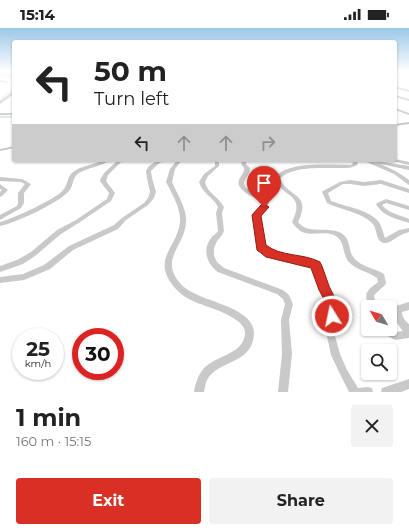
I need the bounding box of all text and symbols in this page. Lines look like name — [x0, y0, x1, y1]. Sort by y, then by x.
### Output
text: 15:14 — [20, 5, 55, 24]
text: 50 m — [94, 54, 167, 88]
icon: left — [28, 56, 80, 108]
text: Turn left — [94, 88, 169, 110]
icon: left — [131, 132, 153, 154]
icon: ahead — [173, 132, 195, 154]
icon: ahead — [215, 132, 237, 154]
icon: right — [257, 132, 279, 154]
pin — [247, 166, 281, 207]
icon: arrive — [253, 172, 275, 194]
position arrow — [311, 295, 353, 337]
north arrow — [361, 300, 397, 336]
map controls — [361, 300, 397, 380]
speed limit sign: 30 — [72, 328, 124, 380]
text: 25 — [26, 337, 50, 361]
button: search — [361, 344, 397, 380]
text: km/h — [25, 357, 51, 370]
text: 1 min — [16, 403, 81, 432]
button: close — [351, 405, 393, 447]
text: 160 m · 15:15 — [16, 433, 91, 449]
button: Exit — [16, 478, 201, 524]
button: Share — [209, 478, 393, 524]

